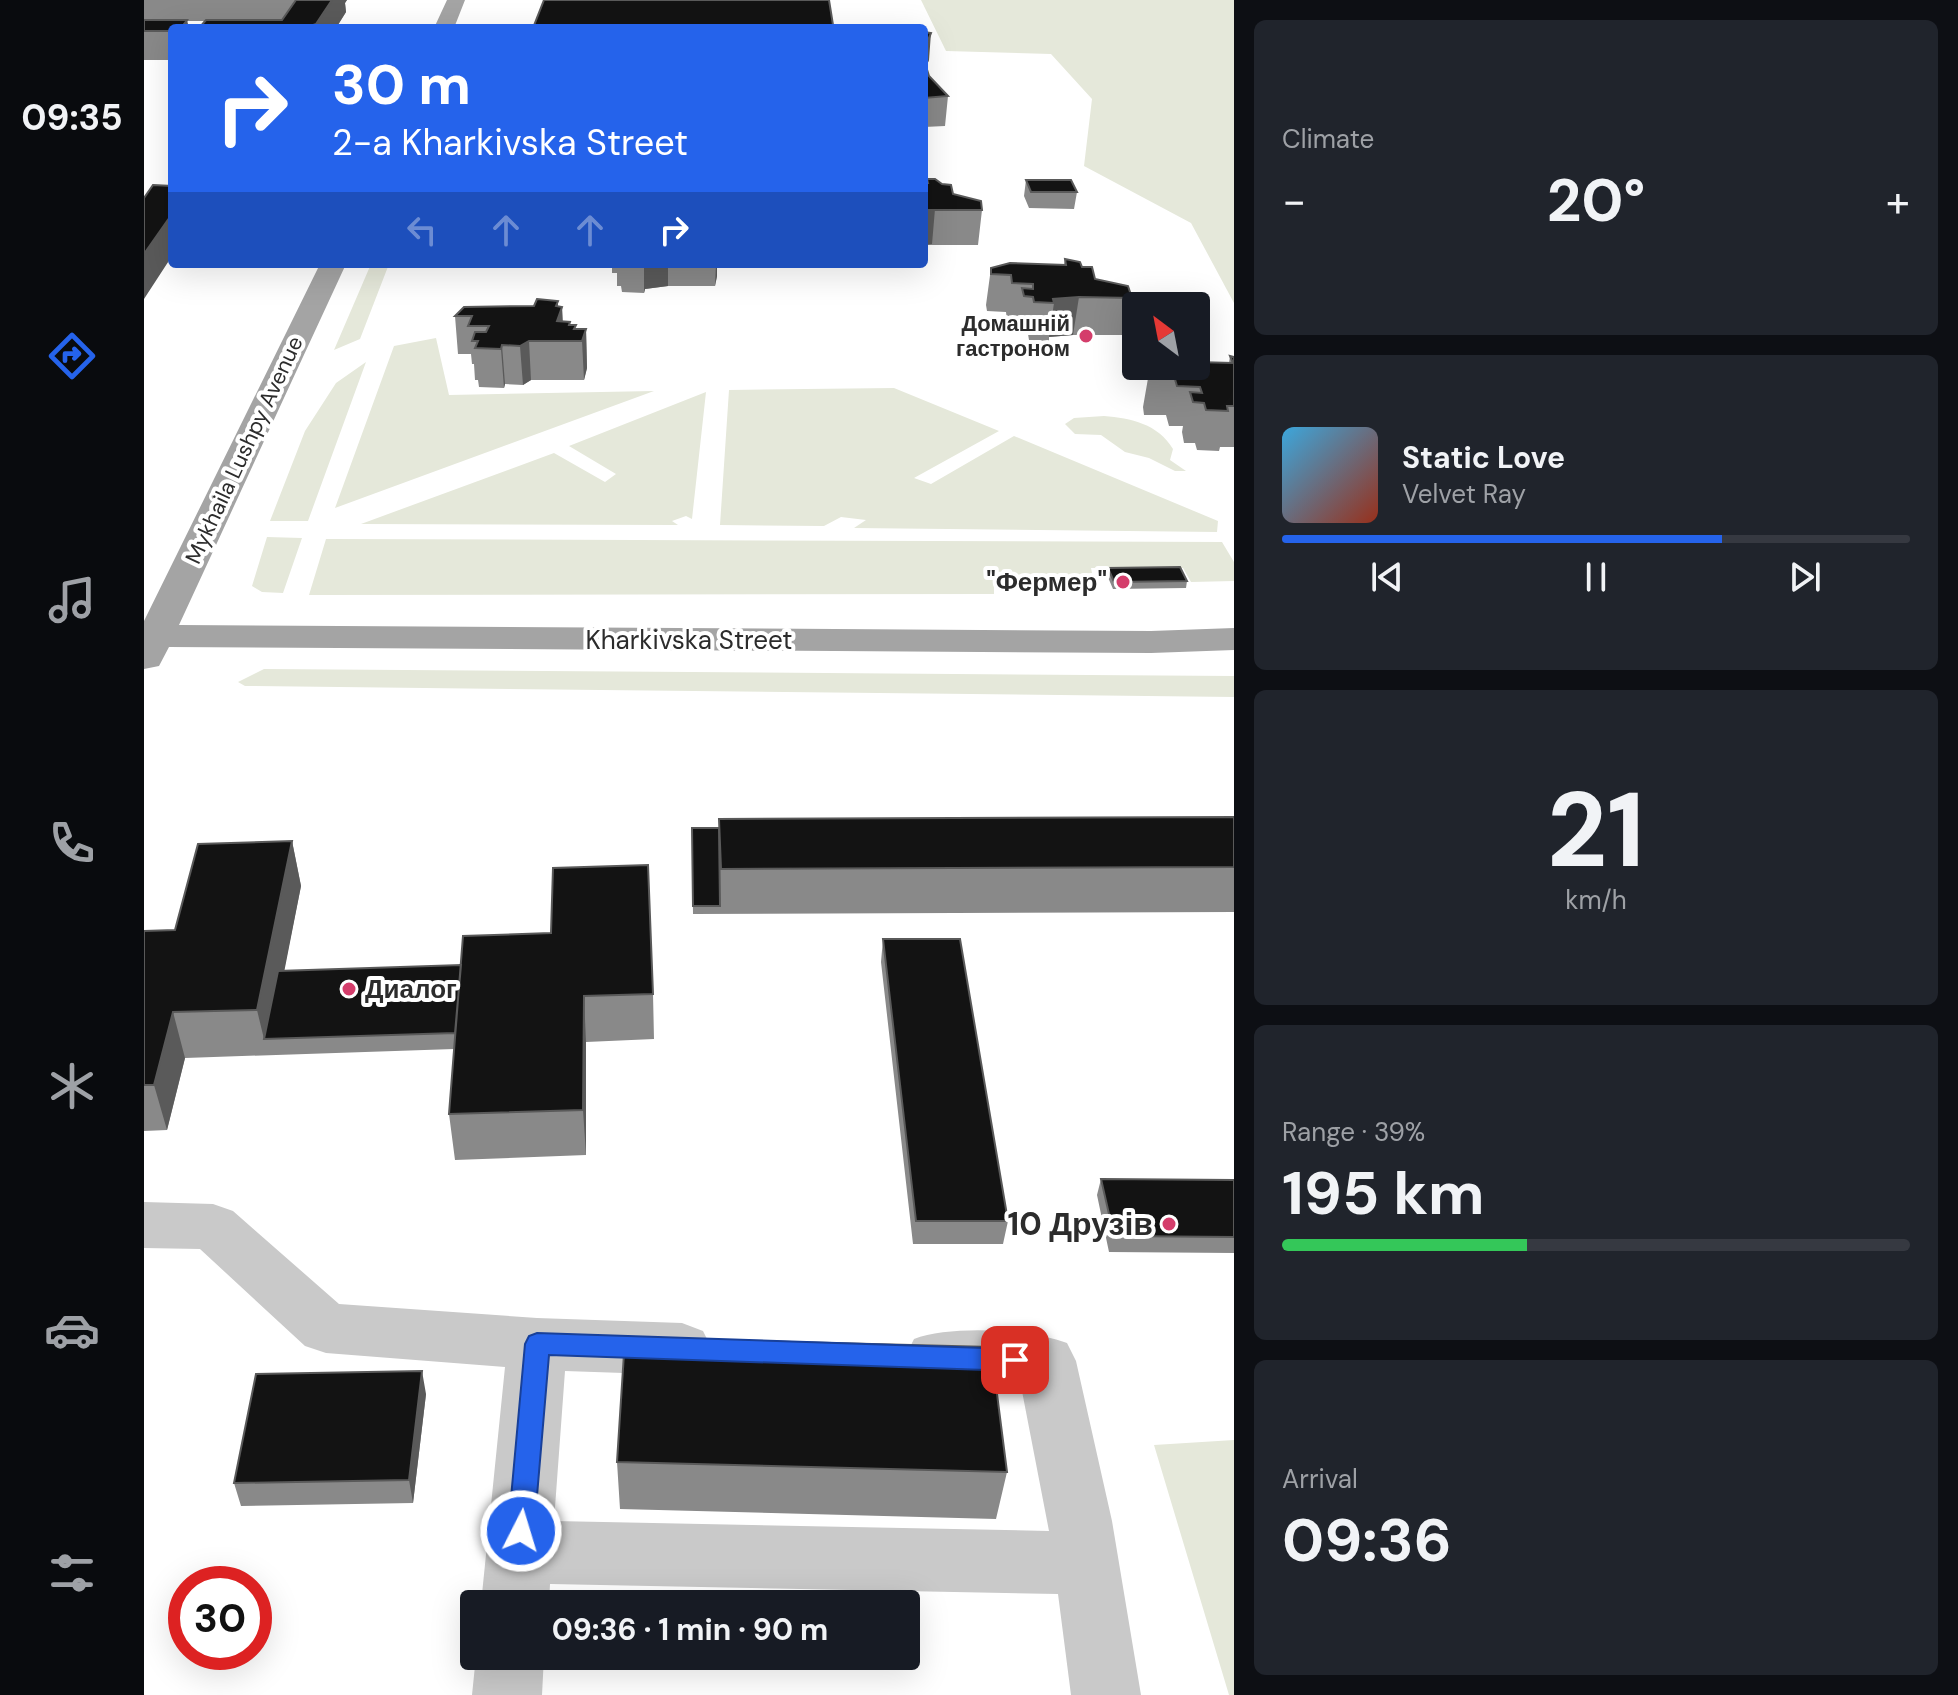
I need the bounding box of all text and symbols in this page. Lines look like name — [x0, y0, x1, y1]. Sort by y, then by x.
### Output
text: 30 m — [332, 48, 471, 121]
icon: right — [200, 56, 304, 160]
text: 09:35 — [21, 94, 123, 141]
text: 2-a Kharkivska Street — [332, 119, 688, 166]
text: Climate — [1282, 122, 1374, 156]
text: 20° — [1547, 161, 1645, 240]
text: − — [1282, 172, 1306, 230]
text: + — [1886, 172, 1910, 230]
icon: left — [400, 208, 444, 252]
icon: ahead — [484, 208, 528, 252]
icon: ahead — [568, 208, 612, 252]
icon: right — [652, 208, 696, 252]
north arrow — [1122, 292, 1210, 380]
map controls — [1122, 292, 1210, 380]
place label: Домашній гастроном — [956, 309, 1070, 363]
marker: Домашній гастроном — [1077, 327, 1095, 345]
icon: directions — [44, 328, 100, 384]
street label: Mykhaila Lushpy Avenue — [178, 331, 310, 569]
text: Static Love — [1402, 438, 1565, 477]
text: Velvet Ray — [1402, 477, 1526, 511]
icon: previous — [1365, 555, 1409, 599]
icon: pause — [1574, 555, 1618, 599]
icon: next — [1783, 555, 1827, 599]
place label: "Фермер" — [986, 565, 1107, 599]
icon: music — [44, 572, 100, 628]
marker: "Фермер" — [1114, 573, 1132, 591]
street label: Kharkivska Street — [585, 623, 793, 657]
text: 21 — [1547, 763, 1645, 898]
icon: phone — [44, 815, 100, 871]
text: km/h — [1565, 883, 1627, 917]
place label: Диалог — [365, 972, 457, 1006]
marker: Диалог — [340, 980, 358, 998]
icon: climate — [44, 1058, 100, 1114]
text: Range · 39% — [1282, 1115, 1425, 1149]
text: 195 km — [1282, 1154, 1485, 1233]
place label: 10 Друзів — [1008, 1203, 1153, 1245]
marker: 10 Друзів — [1160, 1215, 1178, 1233]
icon: car — [44, 1302, 100, 1358]
pin — [981, 1326, 1049, 1394]
icon: arrive — [993, 1338, 1037, 1382]
text: Arrival — [1282, 1462, 1358, 1496]
position arrow — [479, 1489, 563, 1573]
text: 09:36 — [1282, 1501, 1452, 1580]
icon: filters — [44, 1545, 100, 1601]
speed limit sign: 30 — [168, 1566, 272, 1670]
text: 09:36 · 1 min · 90 m — [552, 1610, 828, 1649]

